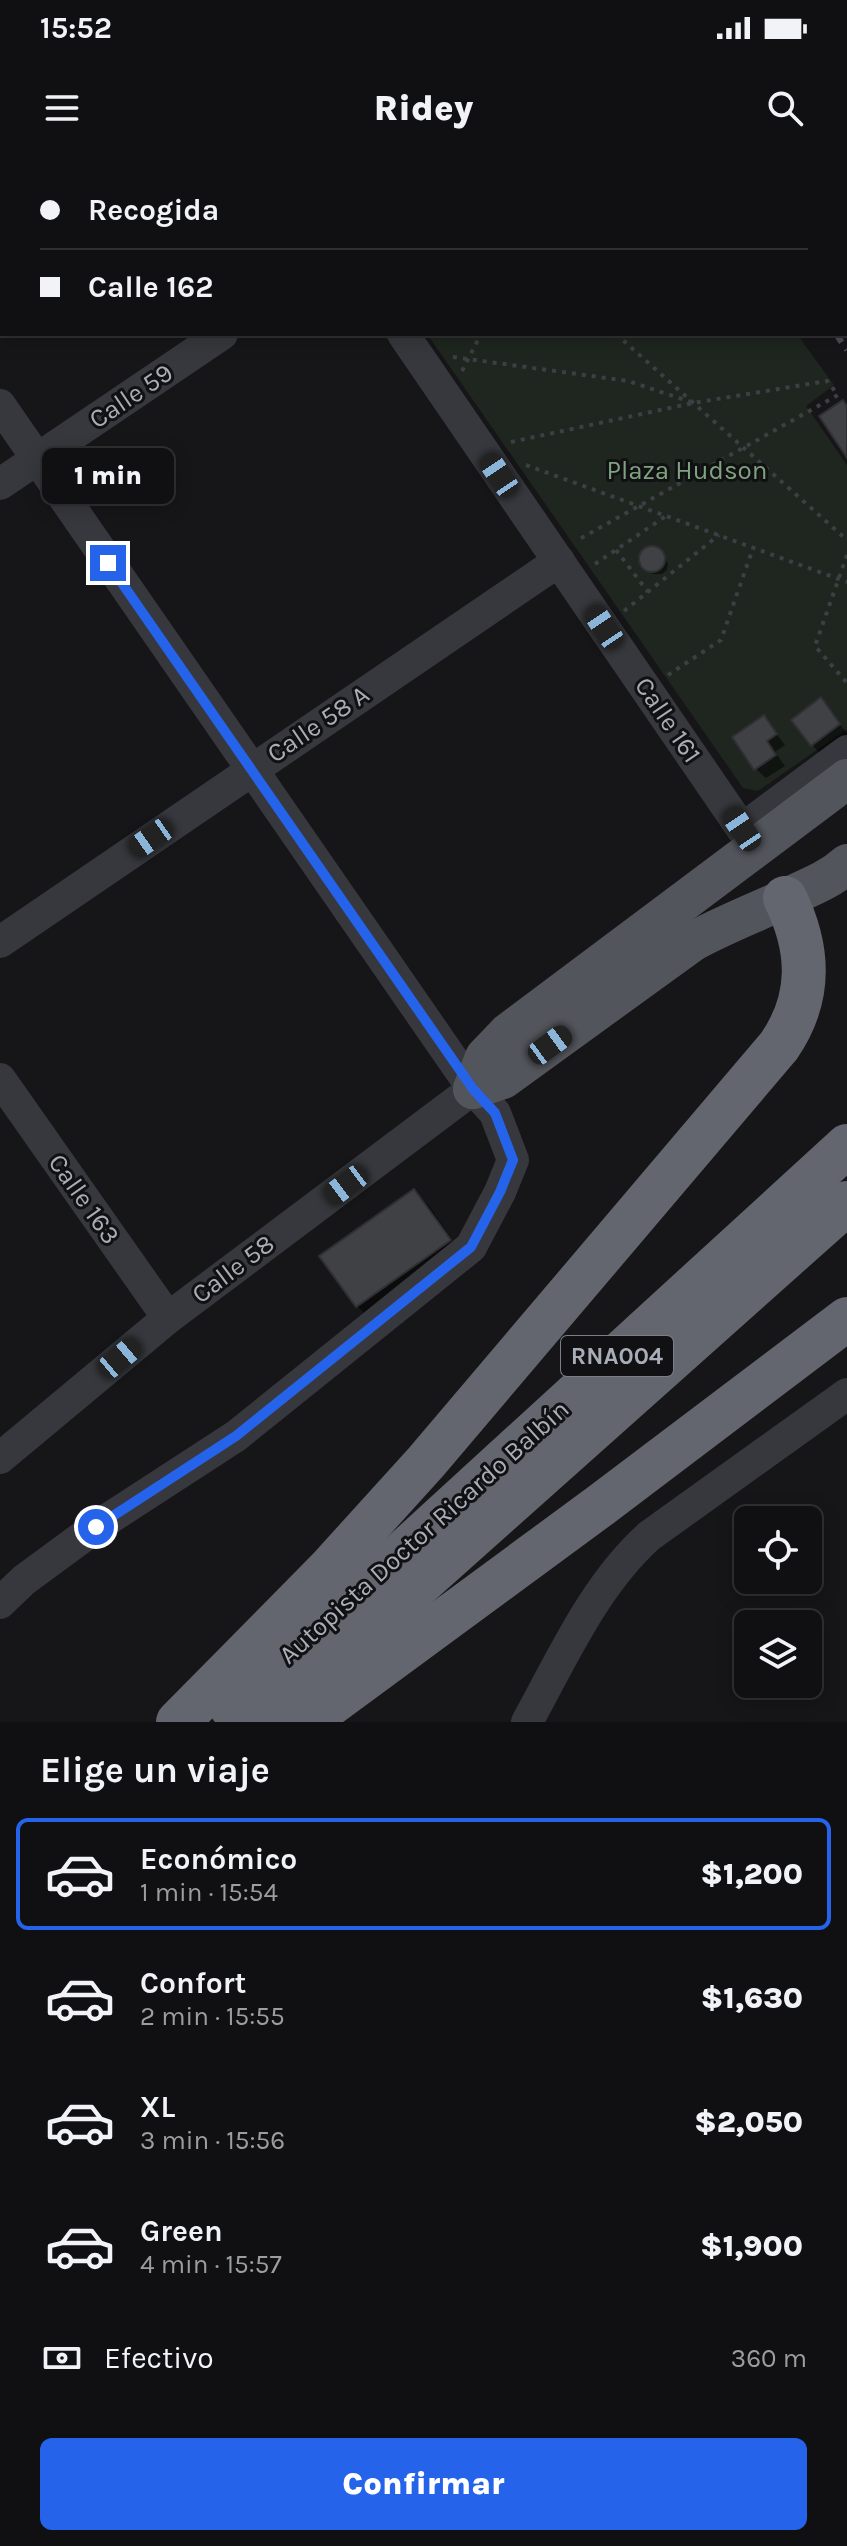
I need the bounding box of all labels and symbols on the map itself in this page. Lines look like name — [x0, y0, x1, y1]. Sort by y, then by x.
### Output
street label: Calle 59 — [83, 357, 179, 435]
callout: 1 min — [42, 447, 174, 503]
car — [476, 448, 522, 502]
park label: Plaza Hudson — [607, 455, 767, 486]
route end — [90, 545, 126, 581]
car — [581, 600, 627, 654]
street label: Calle 161 — [628, 671, 708, 769]
street label: Calle 58 A — [261, 679, 375, 769]
car — [719, 802, 765, 856]
car — [124, 814, 178, 862]
car — [524, 1021, 576, 1069]
street label: Calle 163 — [42, 1148, 126, 1250]
car — [320, 1161, 372, 1209]
street label: Calle 58 — [186, 1228, 280, 1310]
car — [94, 1333, 146, 1383]
road number: RNA004 — [561, 1336, 673, 1376]
street label: Autopista Doctor Ricardo Balbín — [273, 1394, 575, 1670]
route start — [78, 1509, 114, 1545]

